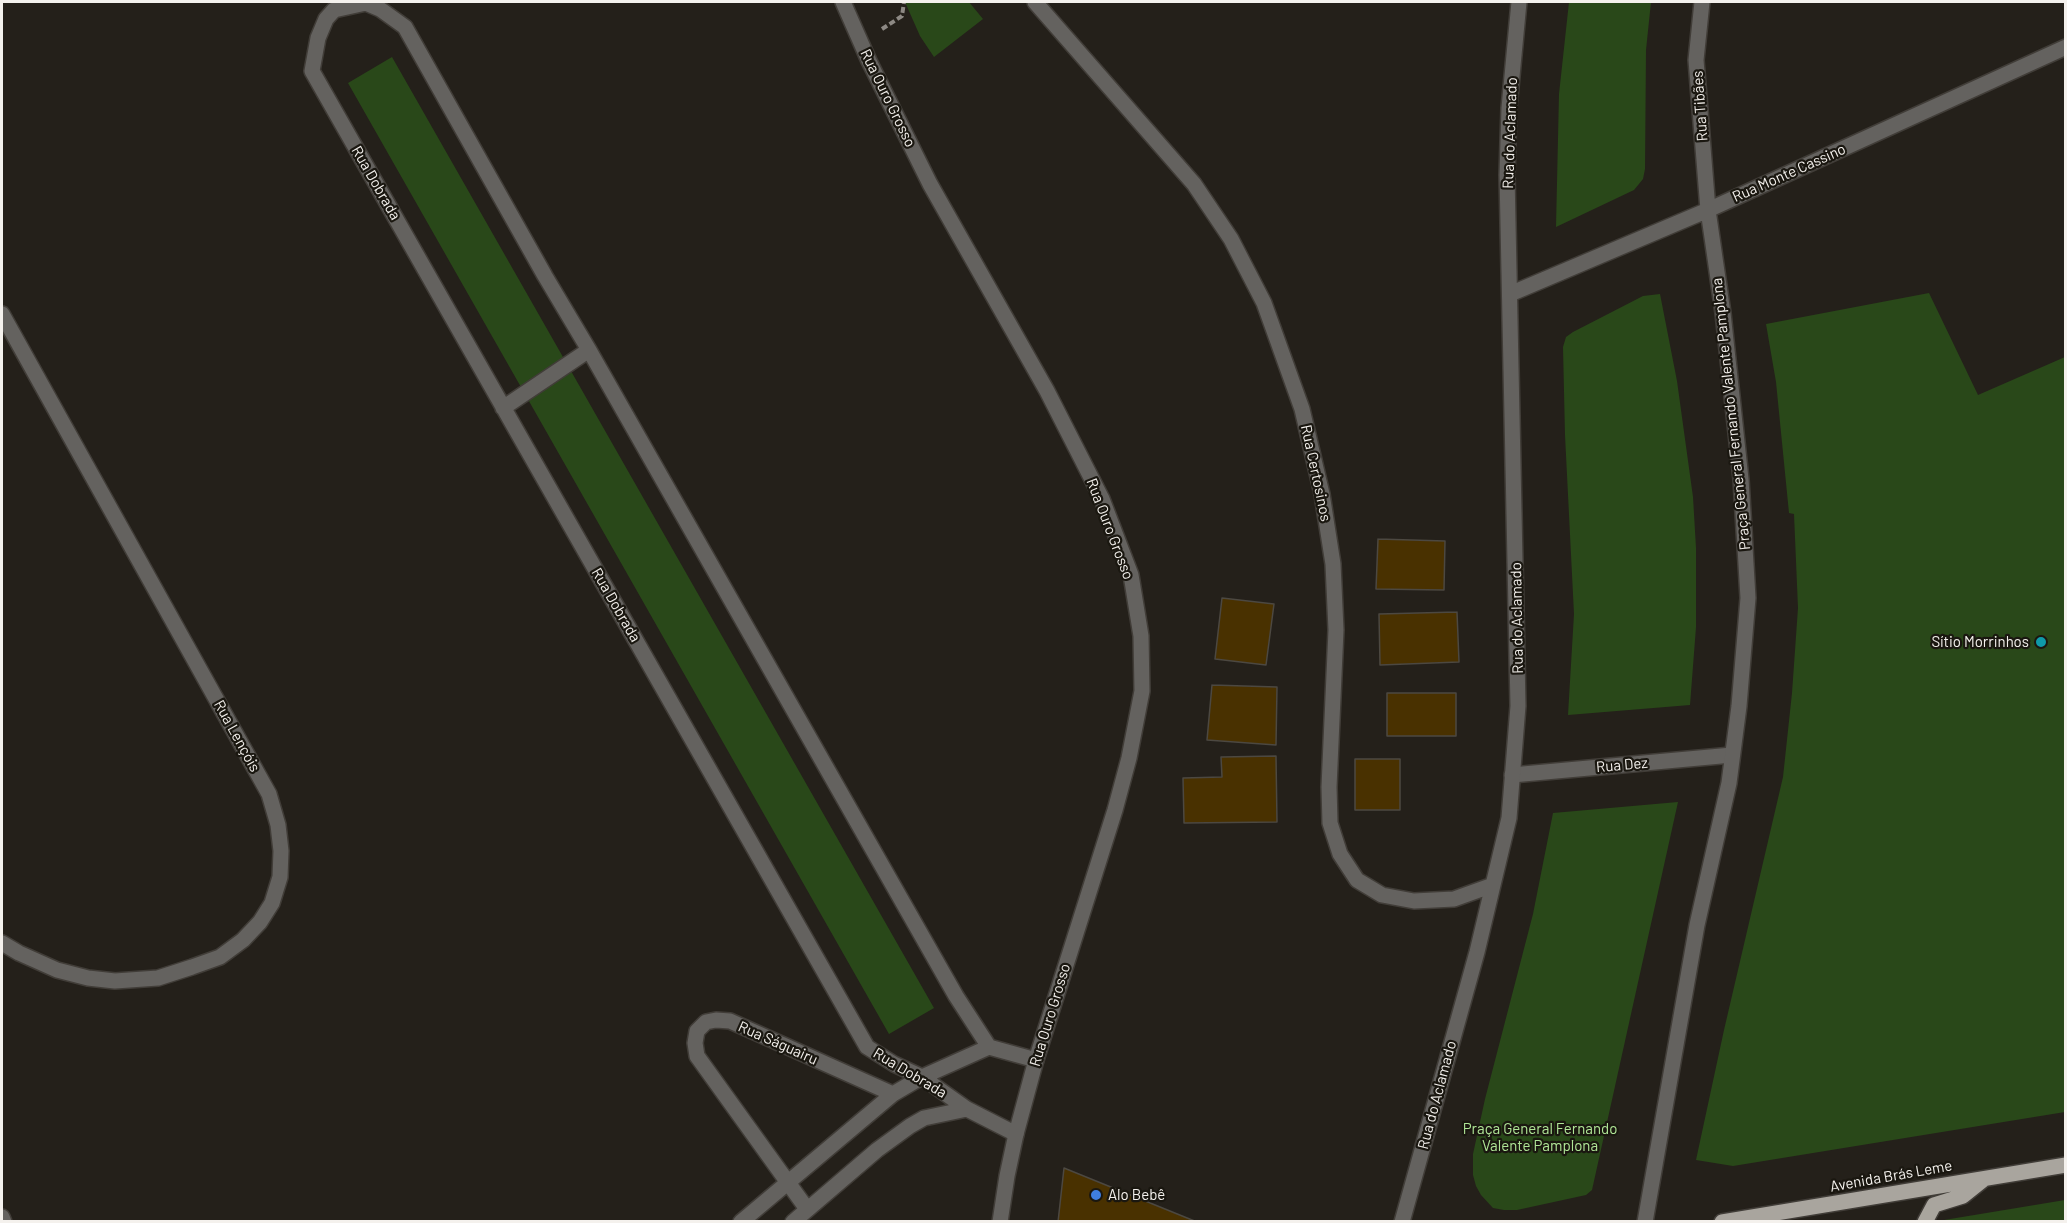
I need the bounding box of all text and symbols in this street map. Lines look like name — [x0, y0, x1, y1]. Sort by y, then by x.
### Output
street label: Rua Ouro Grosso — [856, 46, 920, 150]
street label: Rua Tibães — [1689, 70, 1711, 142]
street label: Rua do Aclamado — [1499, 77, 1521, 189]
street label: Rua Monte Cassino — [1730, 140, 1848, 206]
street label: Rua Dobrada — [348, 143, 404, 223]
street label: Praça General Fernando Valente Pamplona — [1708, 277, 1754, 551]
street label: Rua Certosinos — [1297, 423, 1335, 523]
street label: Rua Ouro Grosso — [1082, 476, 1138, 582]
street label: Rua do Aclamado — [1507, 562, 1527, 674]
street label: Rua Dobrada — [588, 565, 644, 645]
place label: Sítio Morrinhos — [1932, 633, 2029, 651]
marker: Sítio Morrinhos — [2034, 635, 2048, 649]
street label: Rua Lençóis — [210, 697, 264, 775]
street label: Rua Dez — [1595, 754, 1649, 776]
street label: Rua Ouro Grosso — [1026, 961, 1074, 1069]
street label: Rua Ságuairu — [735, 1017, 821, 1069]
street label: Rua do Aclamado — [1414, 1039, 1460, 1151]
street label: Rua Dobrada — [870, 1044, 950, 1102]
park label: Praça General Fernando Valente Pamplona — [1463, 1120, 1617, 1155]
street label: Avenida Brás Leme — [1828, 1156, 1954, 1196]
place label: Alo Bebê — [1108, 1186, 1165, 1204]
marker: Alo Bebê — [1089, 1188, 1103, 1202]

